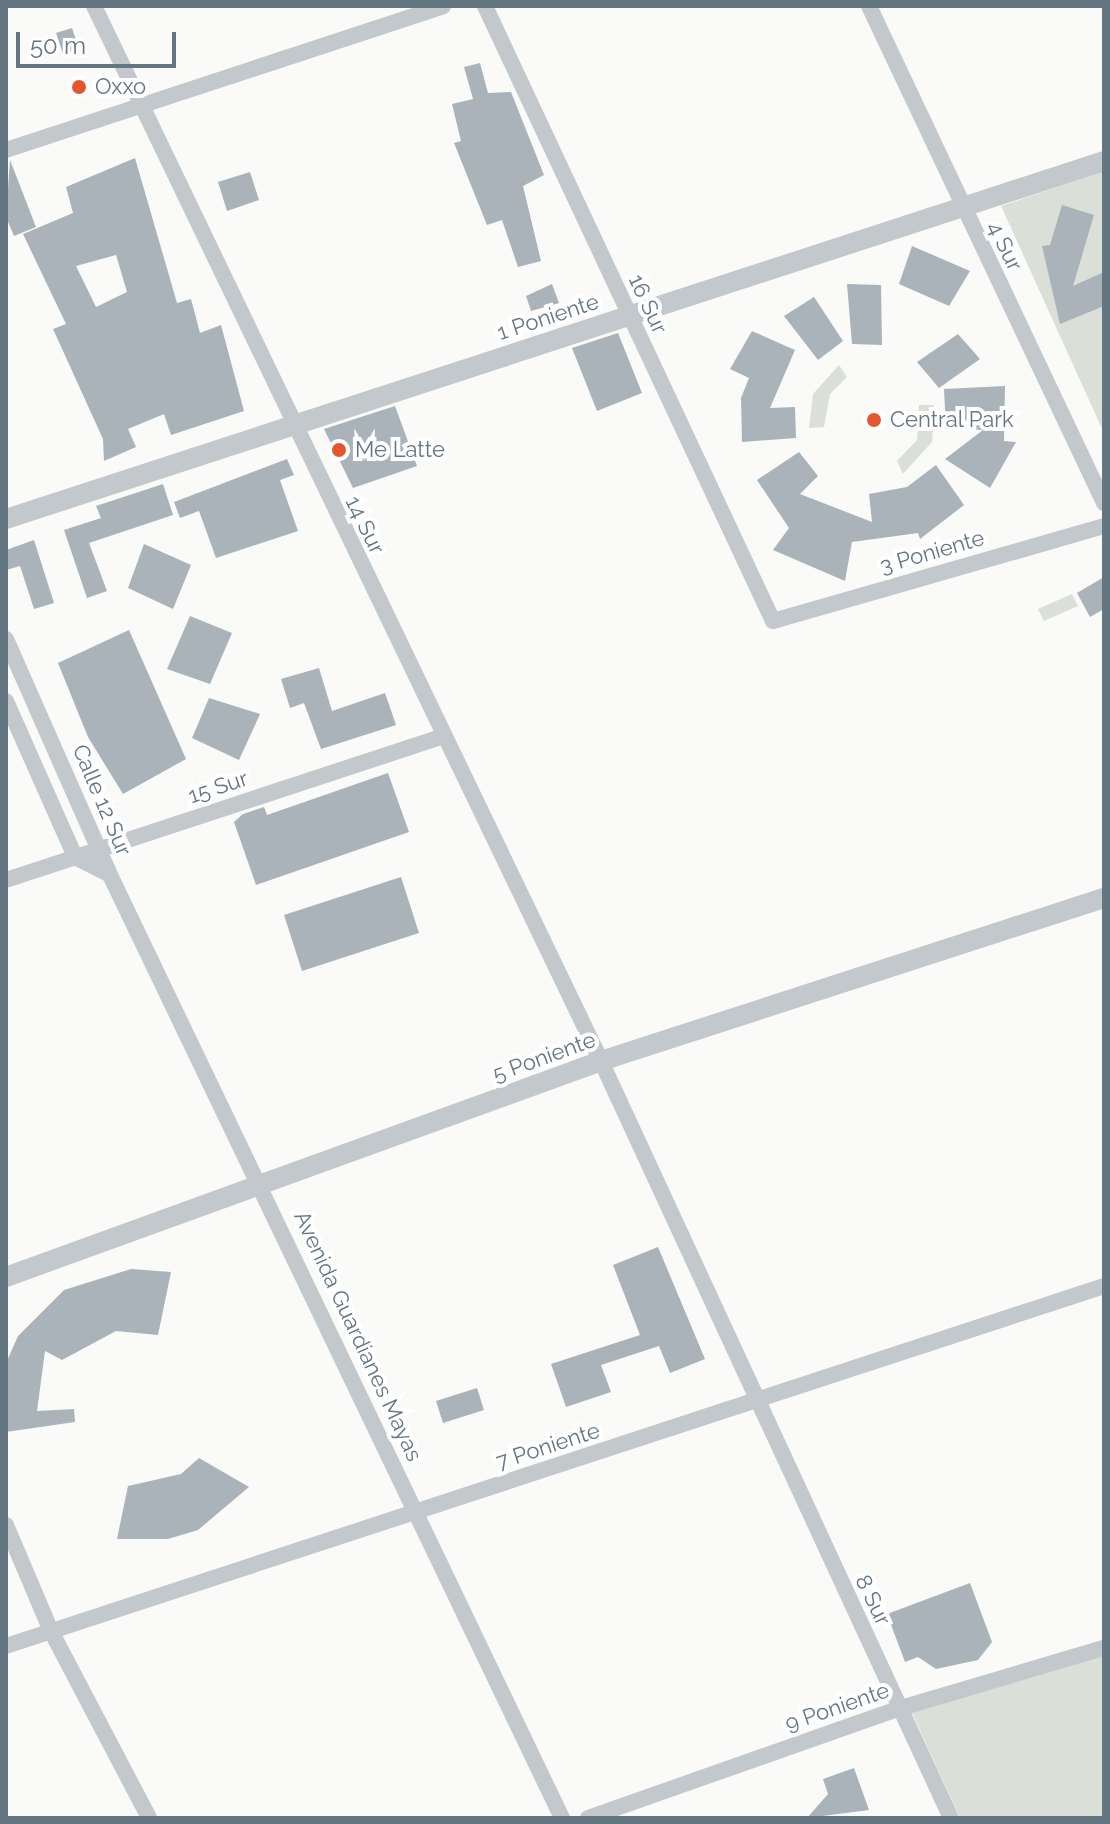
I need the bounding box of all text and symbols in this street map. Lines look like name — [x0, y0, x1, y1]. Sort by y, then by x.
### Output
scale bar — [20, 16, 180, 66]
text: 50 m — [30, 31, 86, 60]
place label: Oxxo — [95, 74, 146, 100]
marker: Oxxo — [70, 78, 88, 96]
street label: 4 Sur — [982, 217, 1028, 275]
street label: 16 Sur — [623, 270, 673, 338]
street label: 1 Poniente — [494, 288, 602, 346]
place label: Central Park — [890, 407, 1014, 433]
marker: Central Park — [865, 411, 883, 429]
place label: Me Latte — [355, 437, 445, 463]
marker: Me Latte — [330, 441, 348, 459]
street label: 14 Sur — [340, 492, 390, 558]
street label: 3 Poniente — [877, 525, 987, 579]
street label: Calle 12 Sur — [67, 740, 137, 860]
street label: 15 Sur — [185, 765, 251, 809]
street label: 5 Poniente — [489, 1026, 599, 1088]
street label: Avenida Guardianes Mayas — [288, 1207, 428, 1465]
street label: 7 Poniente — [493, 1417, 603, 1475]
street label: 8 Sur — [850, 1570, 896, 1630]
street label: 9 Poniente — [781, 1677, 893, 1737]

